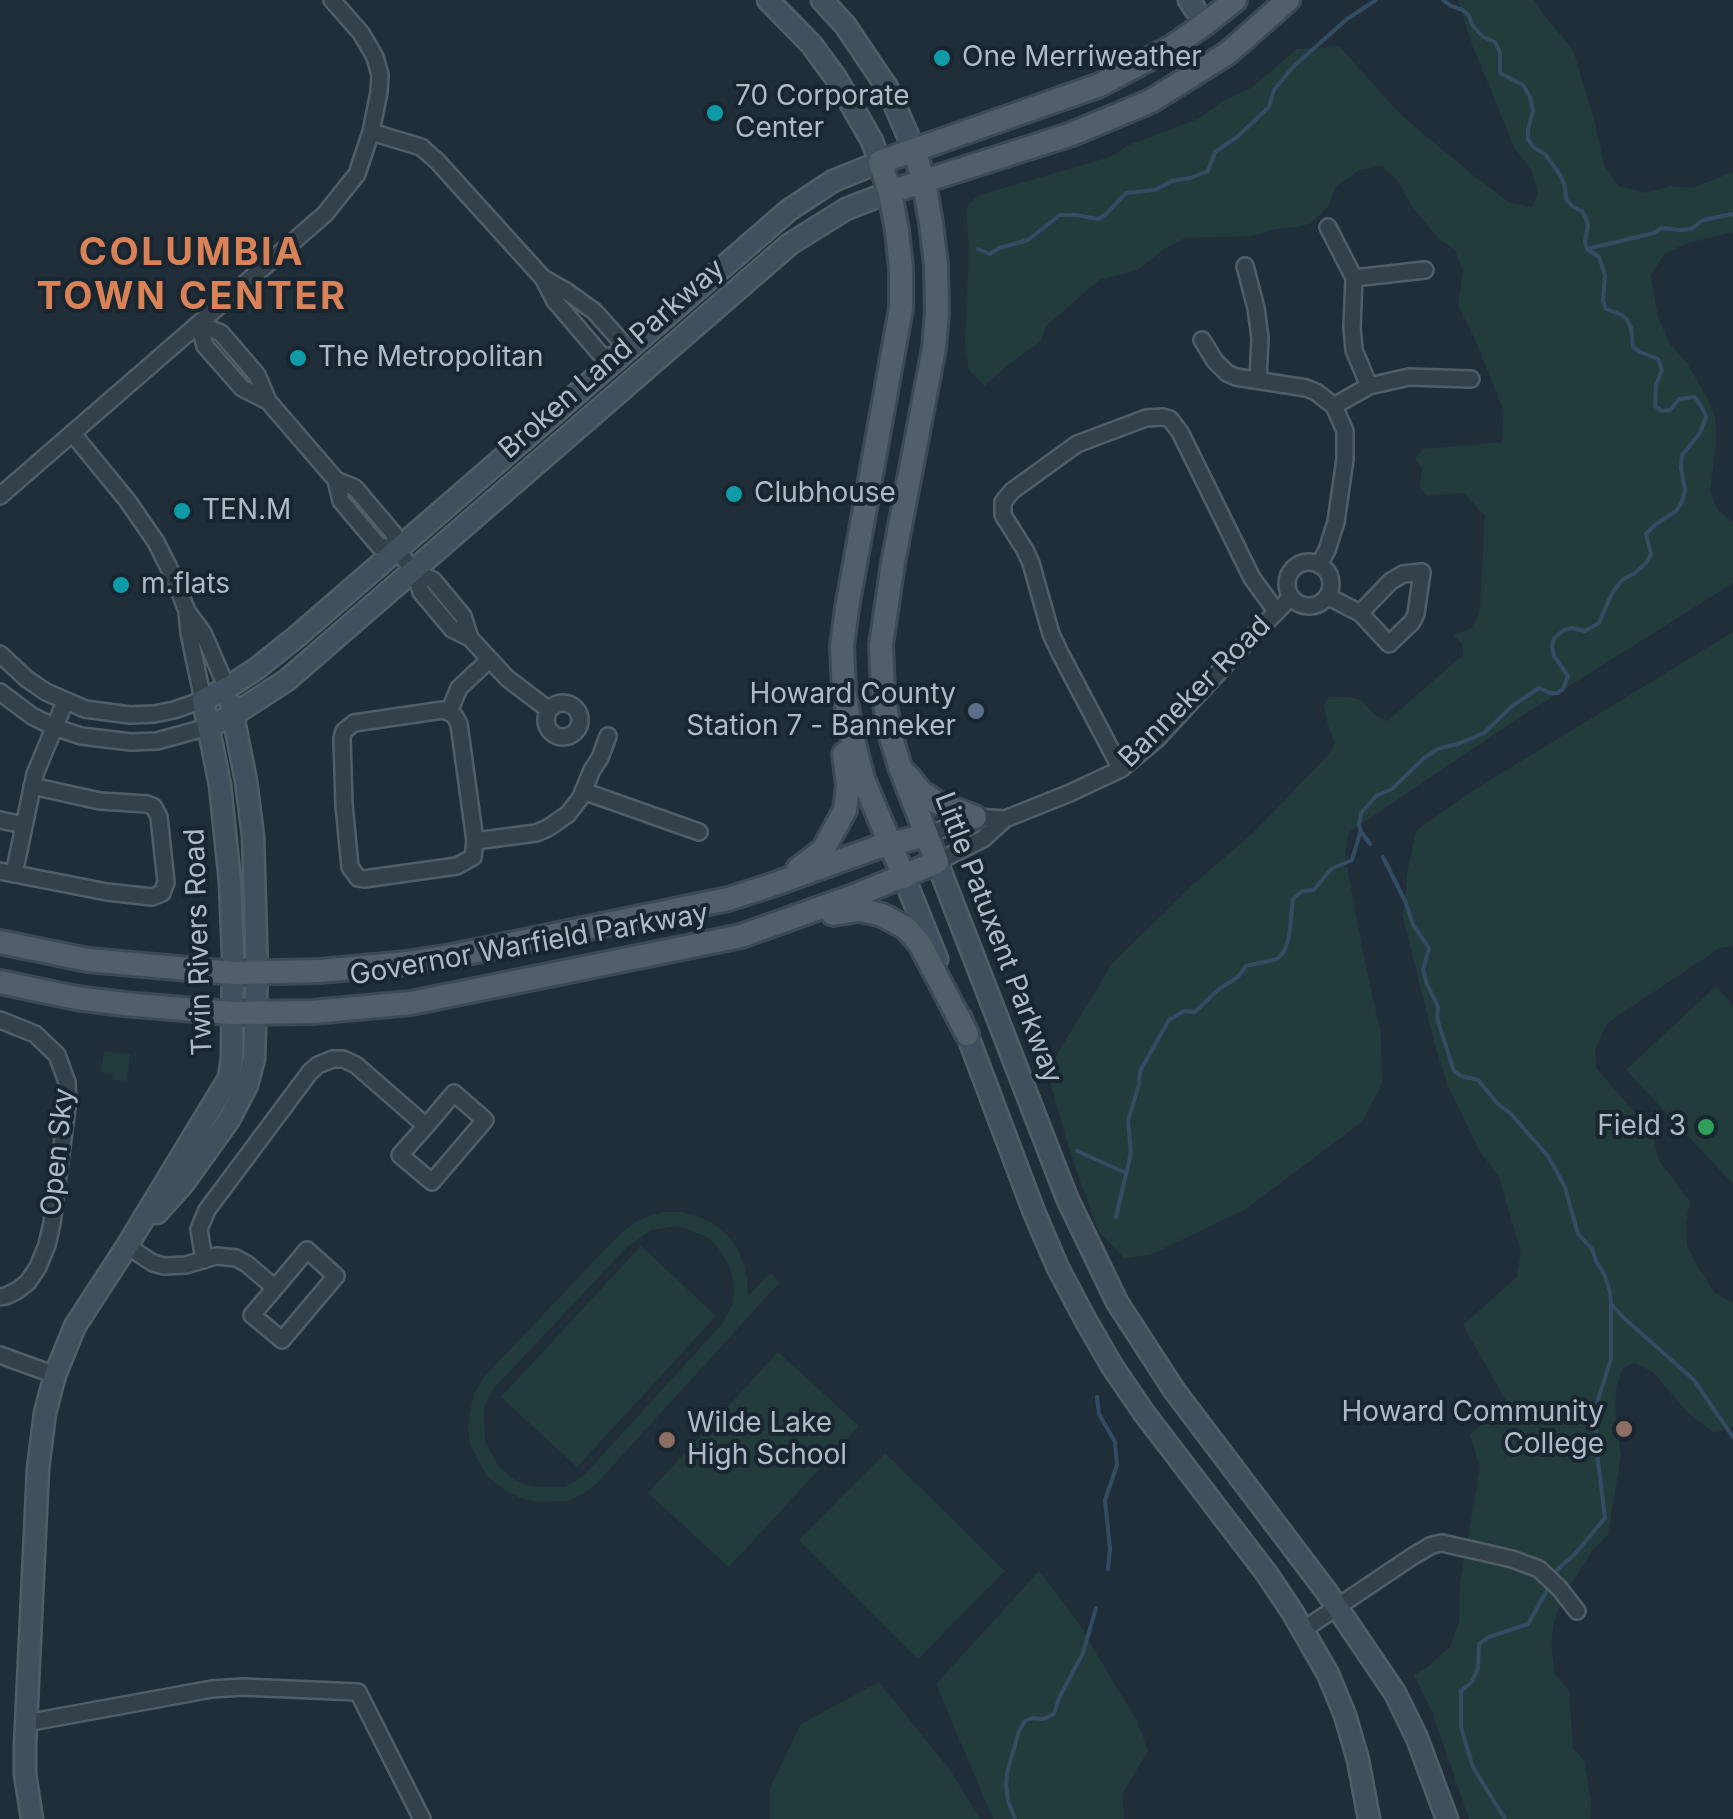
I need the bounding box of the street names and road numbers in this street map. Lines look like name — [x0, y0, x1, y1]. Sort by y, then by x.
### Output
street label: Broken Land Parkway — [492, 252, 732, 466]
street label: Banneker Road — [1112, 609, 1278, 775]
street label: Little Patuxent Parkway — [927, 788, 1069, 1088]
street label: Twin Rivers Road — [178, 828, 220, 1056]
street label: Governor Warfield Parkway — [347, 897, 711, 993]
street label: Open Sky — [35, 1086, 81, 1218]

